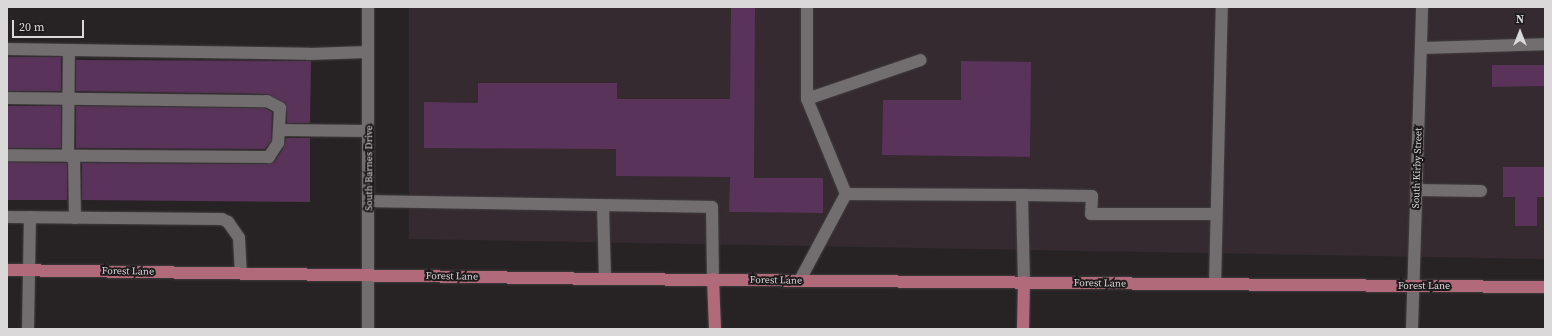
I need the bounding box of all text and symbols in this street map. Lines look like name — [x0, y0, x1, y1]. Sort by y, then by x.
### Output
scale bar — [14, 12, 86, 38]
north arrow — [1500, 12, 1540, 52]
text: N — [1516, 12, 1524, 27]
text: 20 m — [19, 19, 45, 35]
street label: South Barnes Drive — [363, 125, 375, 211]
street label: South Kirby Street — [1410, 127, 1424, 209]
street label: Forest Lane — [102, 265, 154, 277]
street label: Forest Lane — [426, 270, 478, 282]
street label: Forest Lane — [750, 274, 802, 286]
street label: Forest Lane — [1074, 277, 1126, 289]
street label: Forest Lane — [1398, 280, 1450, 292]

